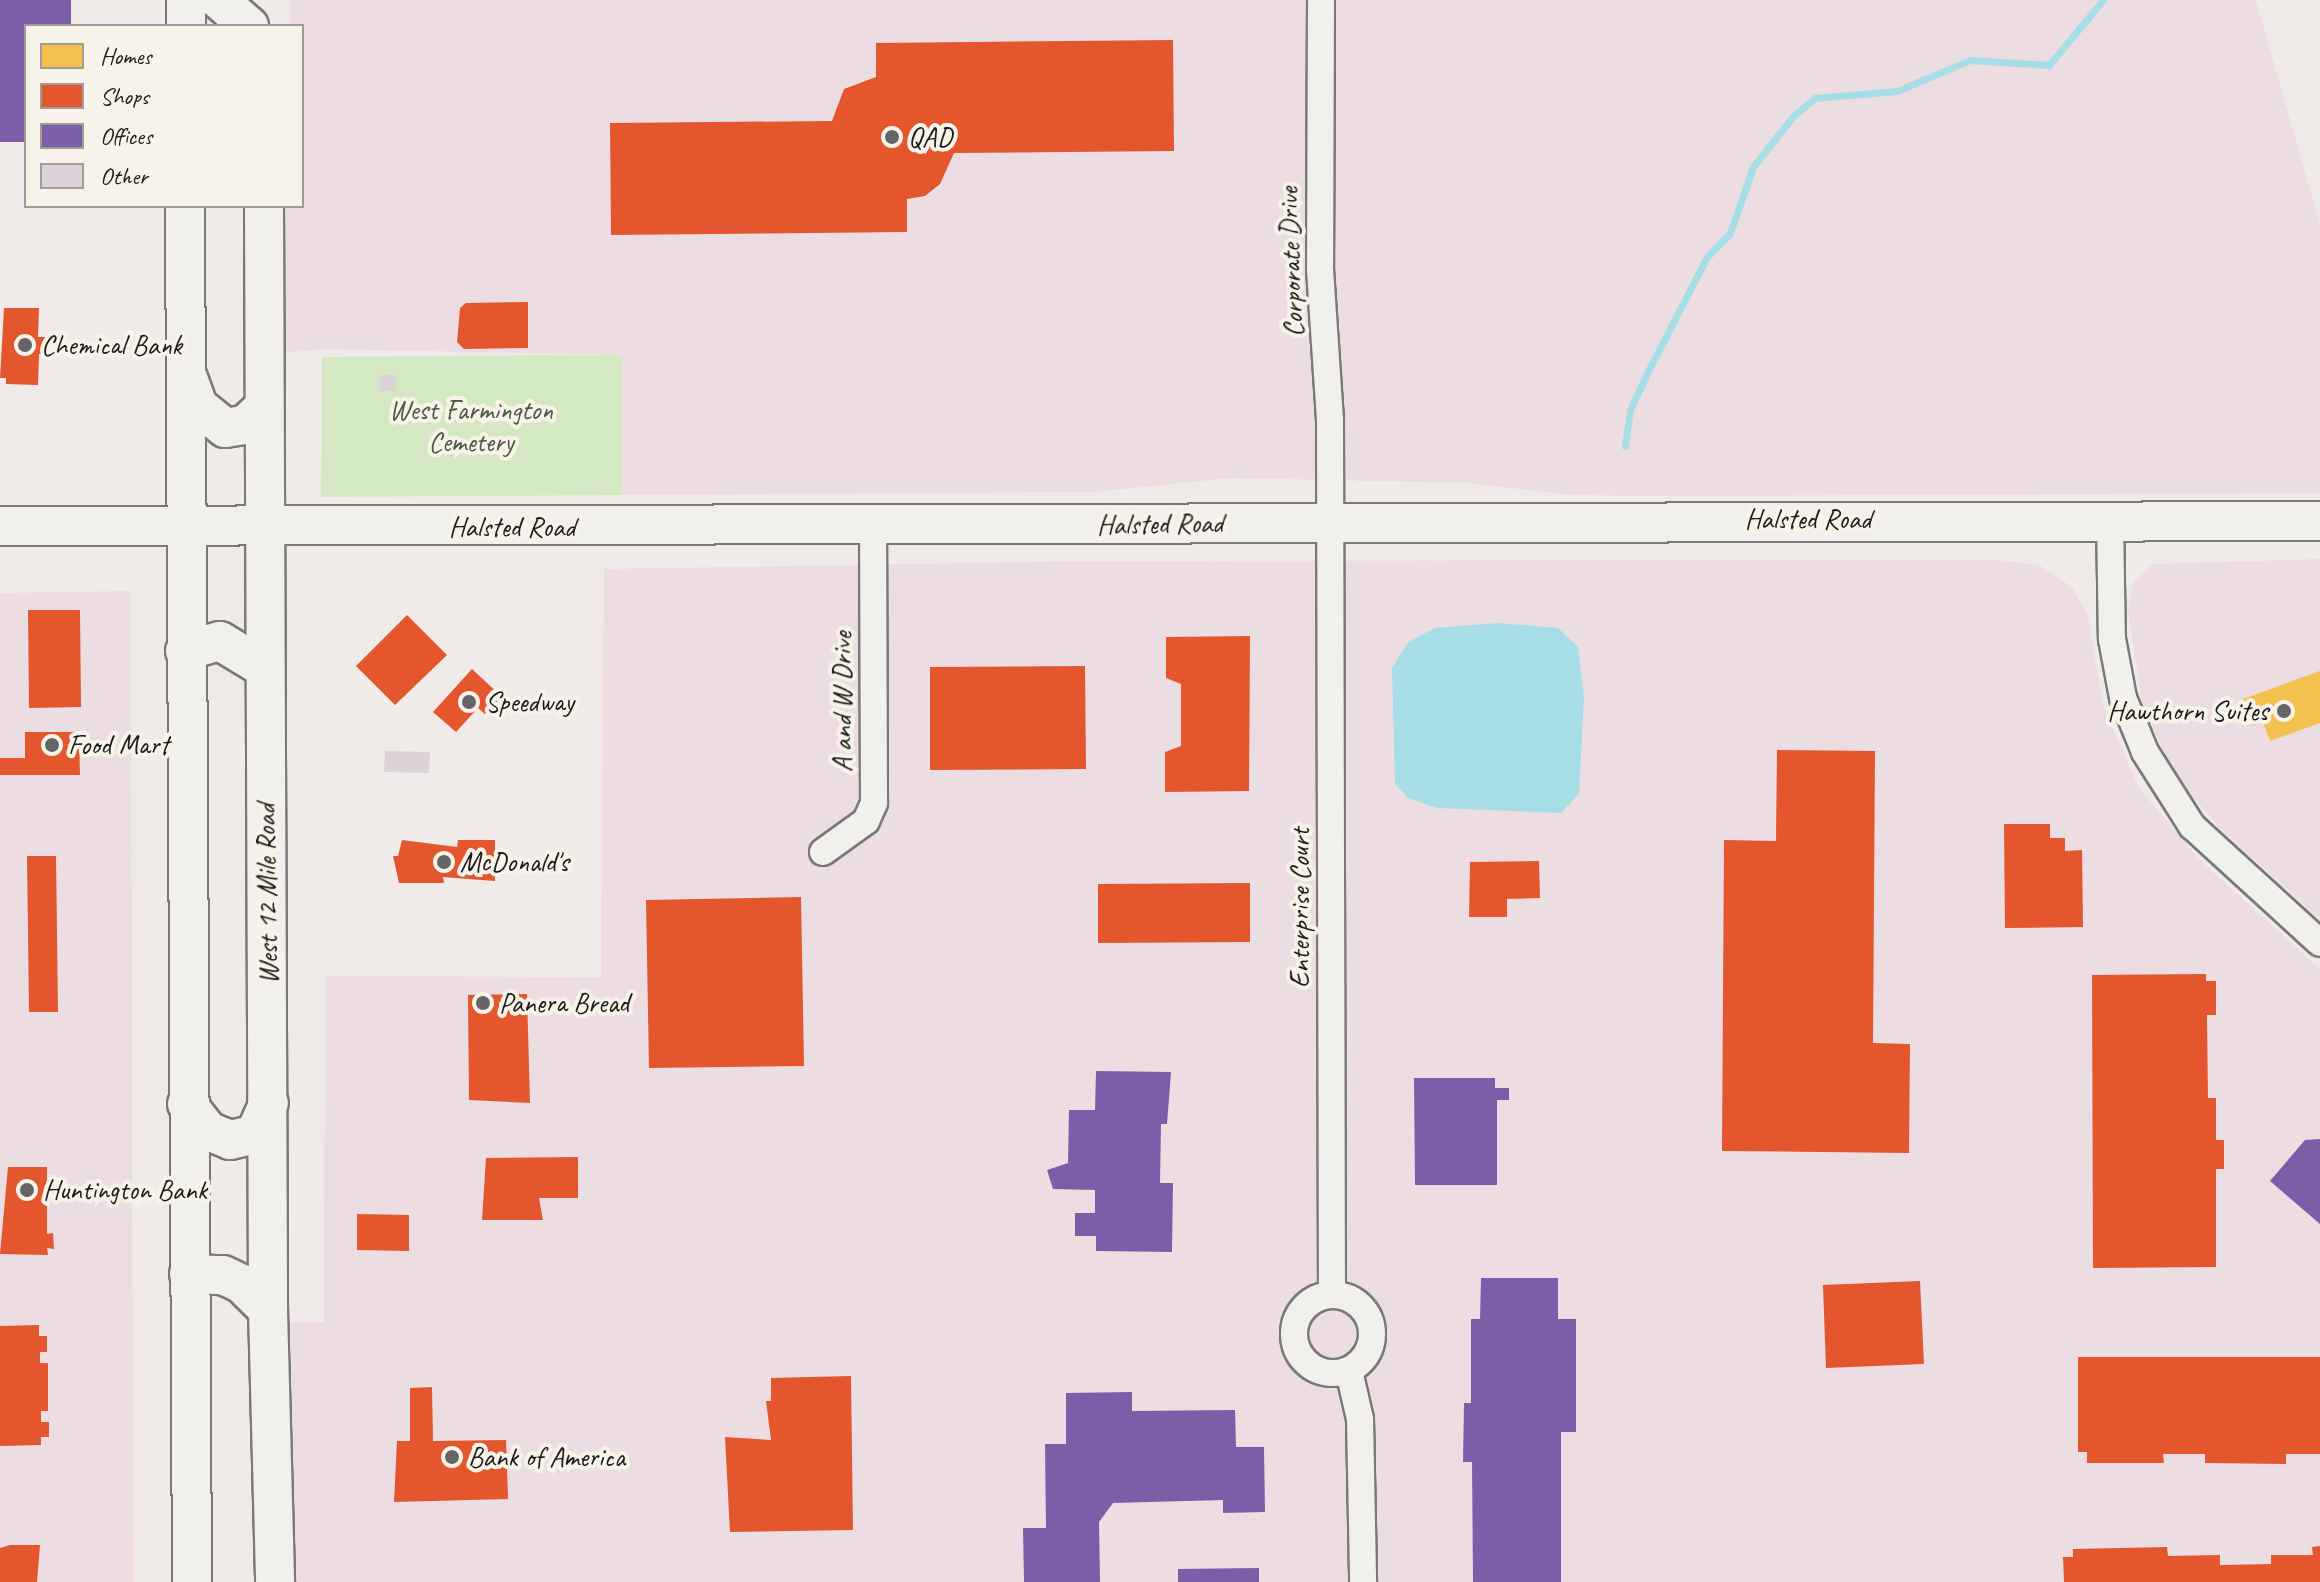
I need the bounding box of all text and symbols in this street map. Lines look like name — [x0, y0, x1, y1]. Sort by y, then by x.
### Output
legend — [24, 24, 304, 208]
text: Homes — [100, 41, 151, 71]
text: Shops — [100, 81, 149, 111]
place label: QAD — [908, 120, 952, 154]
text: Offices — [100, 121, 152, 151]
marker: QAD — [883, 128, 901, 146]
text: Other — [100, 161, 148, 191]
street label: Corporate Drive — [1272, 186, 1310, 338]
place label: Chemical Bank — [41, 328, 182, 362]
marker: Chemical Bank — [16, 336, 34, 354]
park label: West Farmington Cemetery — [388, 393, 554, 459]
street label: Halsted Road — [1745, 502, 1871, 536]
street label: Halsted Road — [1097, 506, 1223, 542]
street label: Halsted Road — [449, 510, 575, 544]
street label: A and W Drive — [825, 632, 859, 772]
place label: Speedway — [485, 685, 574, 719]
marker: Speedway — [460, 693, 478, 711]
place label: Hawthorn Suites — [2108, 694, 2268, 728]
marker: Hawthorn Suites — [2275, 702, 2293, 720]
place label: Food Mart — [68, 728, 169, 762]
marker: Food Mart — [43, 736, 61, 754]
street label: West 12 Mile Road — [249, 804, 285, 984]
street label: Enterprise Court — [1283, 828, 1317, 988]
place label: McDonald's — [460, 845, 569, 879]
marker: McDonald's — [435, 853, 453, 871]
place label: Panera Bread — [499, 986, 629, 1020]
marker: Panera Bread — [474, 994, 492, 1012]
place label: Huntington Bank — [43, 1173, 207, 1207]
marker: Huntington Bank — [18, 1181, 36, 1199]
place label: Bank of America — [468, 1440, 625, 1474]
marker: Bank of America — [443, 1448, 461, 1466]

